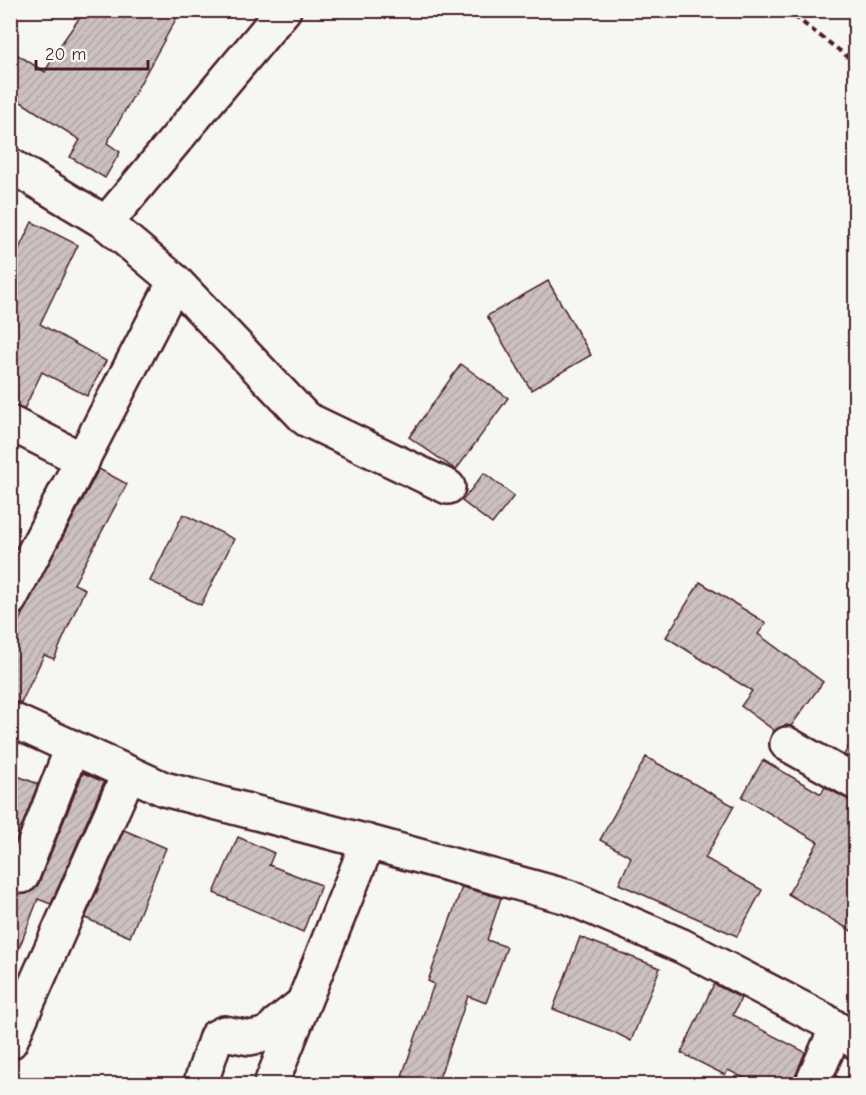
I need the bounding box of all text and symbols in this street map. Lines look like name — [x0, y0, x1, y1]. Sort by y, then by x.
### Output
scale bar — [36, 33, 148, 71]
text: 20 m — [45, 44, 86, 65]

